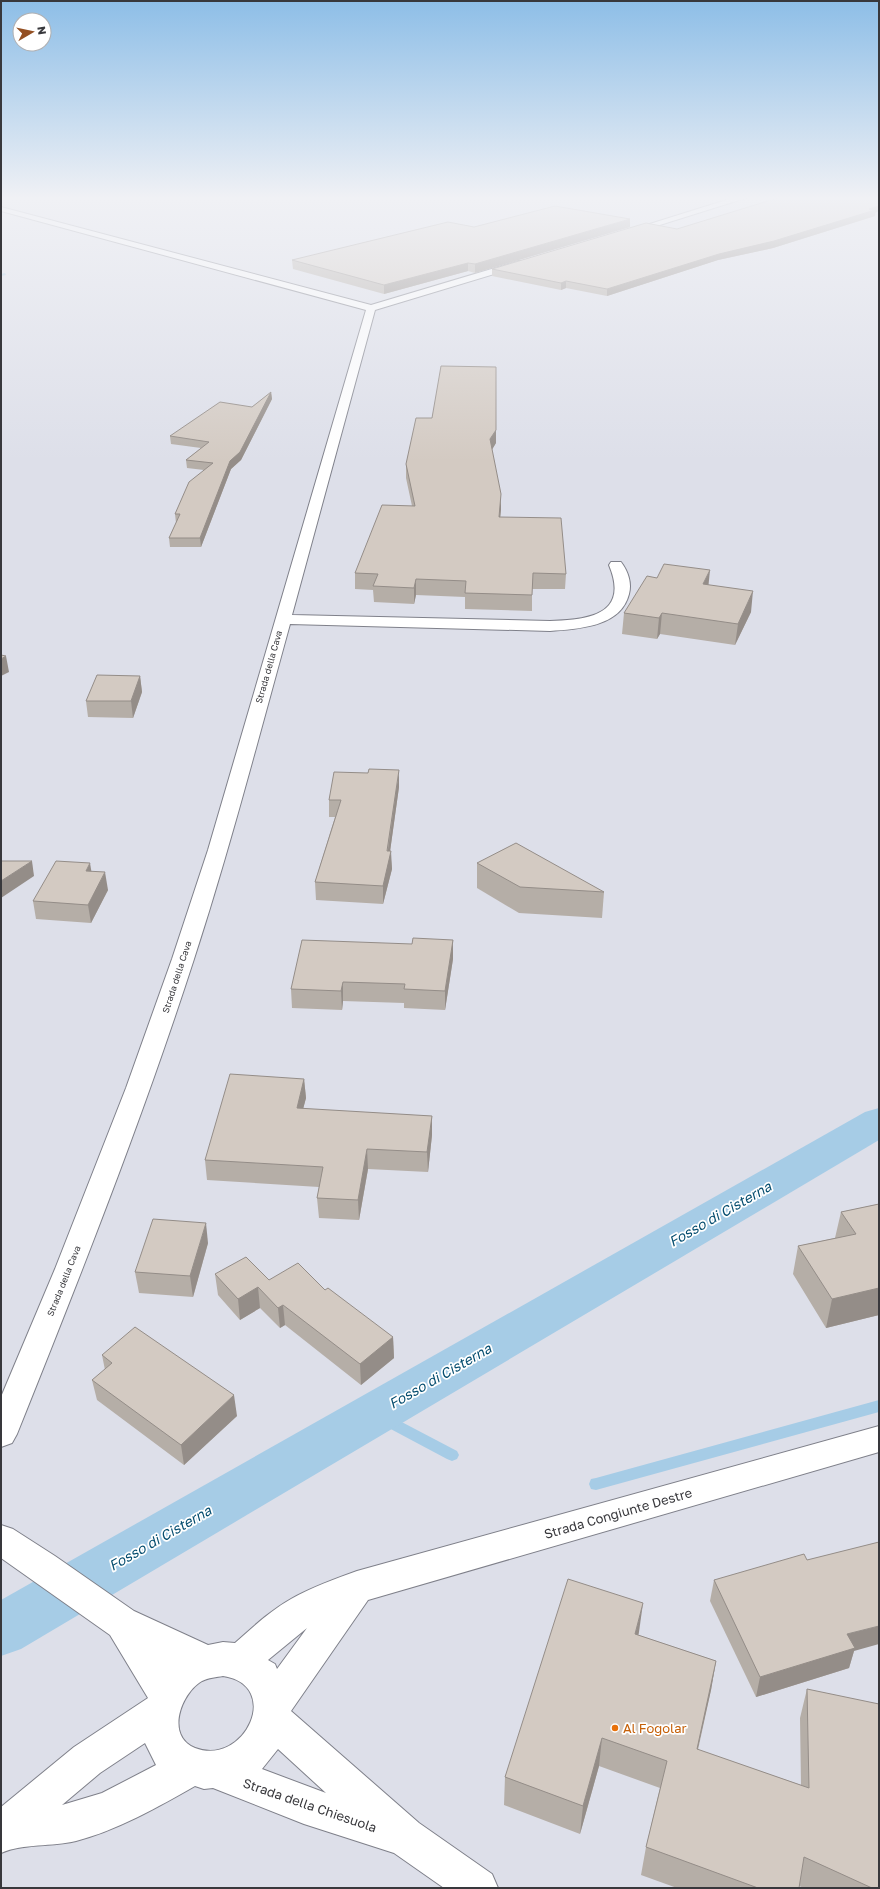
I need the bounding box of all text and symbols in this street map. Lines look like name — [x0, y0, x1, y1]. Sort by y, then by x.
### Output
north arrow — [12, 12, 52, 52]
text: N — [35, 25, 49, 36]
street label: Strada della Cava — [253, 629, 284, 705]
street label: Strada della Cava — [160, 939, 193, 1014]
water label: Fosso di Cisterna — [665, 1177, 775, 1250]
street label: Strada della Cava — [44, 1244, 83, 1318]
water label: Fosso di Cisterna — [385, 1339, 495, 1412]
street label: Strada Congiunte Destre — [542, 1484, 694, 1542]
water label: Fosso di Cisterna — [105, 1501, 215, 1574]
place label: Al Fogolar — [623, 1720, 687, 1736]
marker: Al Fogolar — [610, 1723, 620, 1733]
street label: Strada della Chiesuola — [241, 1775, 379, 1835]

